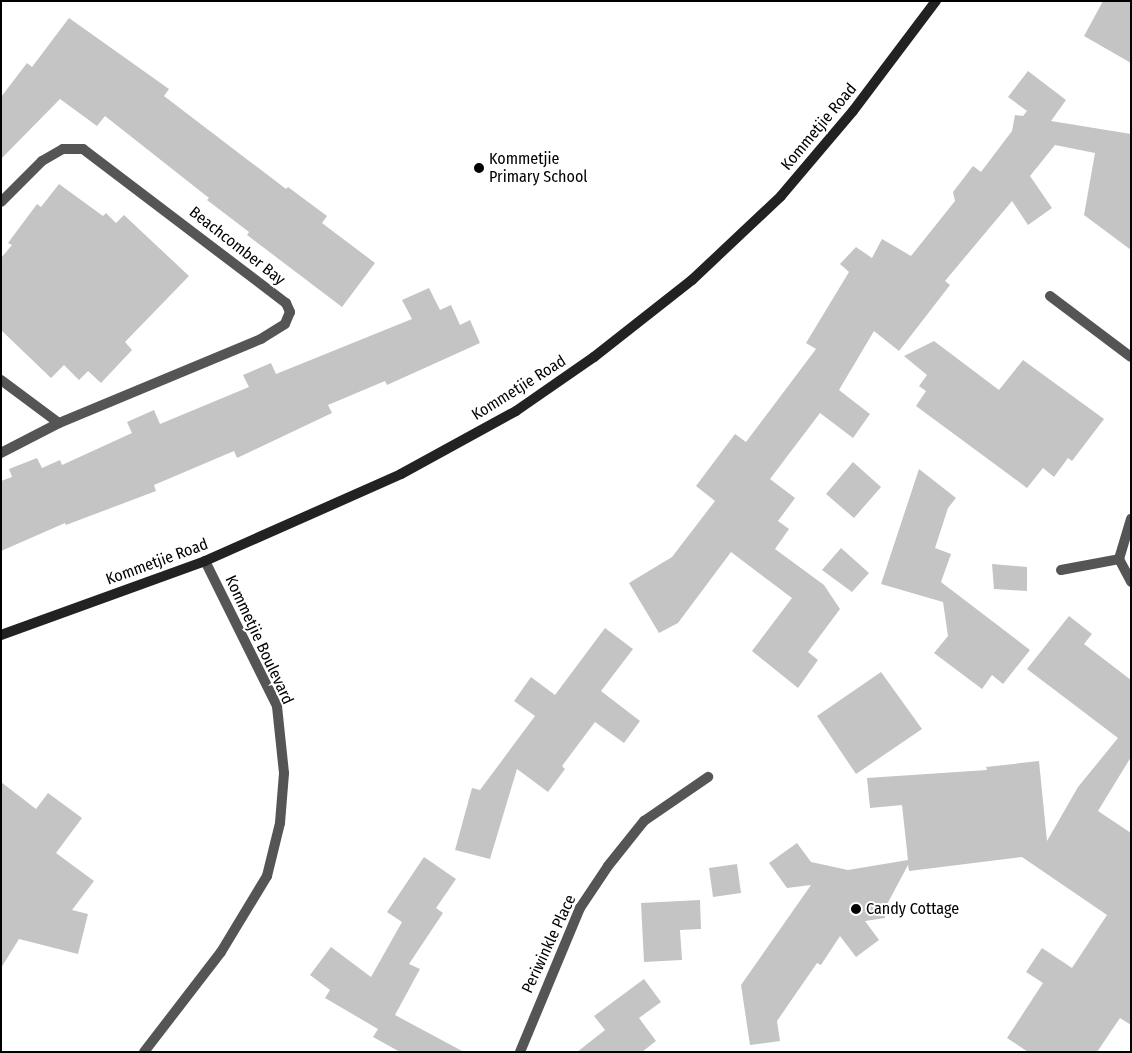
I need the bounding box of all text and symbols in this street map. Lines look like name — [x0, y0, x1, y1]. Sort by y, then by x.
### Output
street label: Kommetjie Road — [777, 80, 861, 174]
place label: Kommetjie Primary School — [489, 149, 588, 187]
marker: Kommetjie Primary School — [473, 162, 485, 174]
street label: Beachcomber Bay — [185, 203, 289, 289]
street label: Kommetjie Road — [468, 351, 570, 425]
street label: Kommetjie Road — [103, 535, 211, 589]
street label: Kommetjie Boulevard — [221, 572, 297, 708]
street label: Periwinkle Place — [518, 892, 580, 996]
place label: Candy Cottage — [866, 899, 959, 919]
marker: Candy Cottage — [850, 903, 862, 915]

